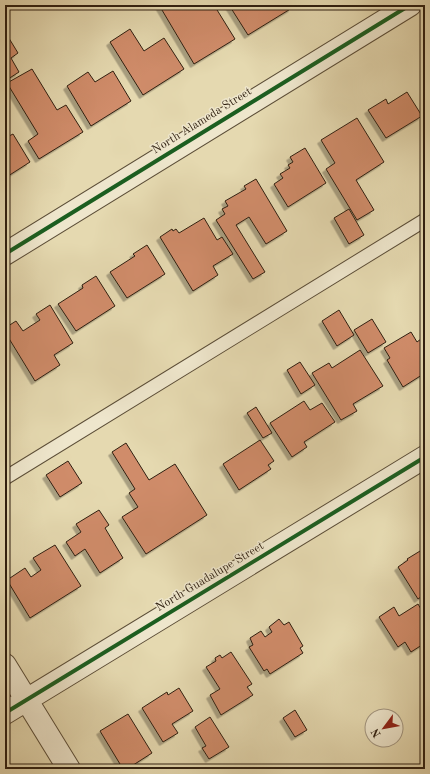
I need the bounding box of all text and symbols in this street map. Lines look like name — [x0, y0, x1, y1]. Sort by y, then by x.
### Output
street label: North Alameda Street — [150, 85, 254, 157]
street label: North Guadalupe Street — [154, 540, 266, 614]
north arrow — [364, 708, 404, 748]
text: N — [370, 726, 384, 739]

